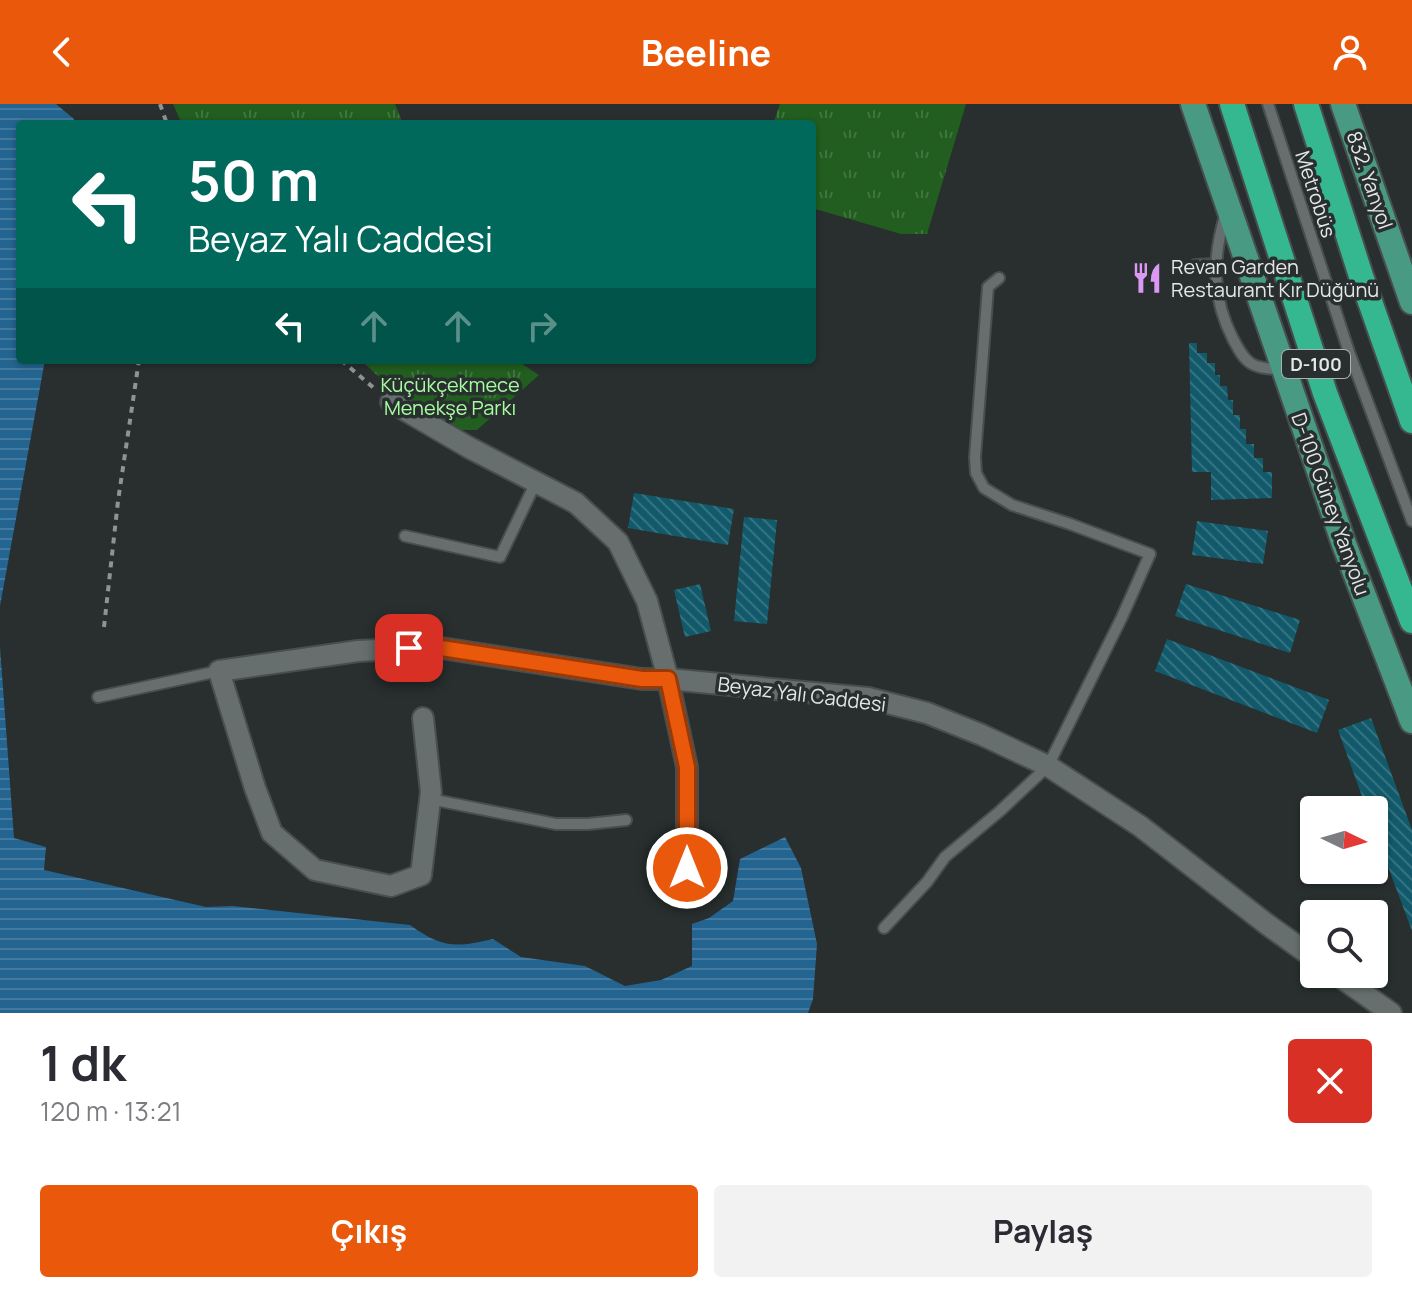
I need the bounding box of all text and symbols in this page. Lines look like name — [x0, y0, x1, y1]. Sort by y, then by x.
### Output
text: Beeline — [641, 28, 771, 77]
icon: back — [40, 30, 84, 74]
icon: person — [1328, 30, 1372, 74]
street label: 832. Yanyol — [1341, 127, 1399, 233]
text: 50 m — [188, 141, 319, 218]
street label: Metrobüs — [1289, 147, 1343, 241]
icon: left — [56, 152, 160, 256]
text: Beyaz Yalı Caddesi — [188, 214, 493, 263]
place label: Revan Garden Restaurant Kır Düğünü — [1171, 253, 1379, 303]
restaurant icon: Revan Garden Restaurant Kır Düğünü — [1130, 261, 1164, 295]
icon: left — [268, 304, 312, 348]
icon: ahead — [352, 304, 396, 348]
icon: ahead — [436, 304, 480, 348]
icon: right — [520, 304, 564, 348]
road number: D-100 — [1282, 350, 1350, 378]
park label: Küçükçekmece Menekşe Parkı — [380, 371, 520, 421]
street label: D-100 Güney Yanyolu — [1285, 409, 1377, 599]
pin — [375, 614, 443, 682]
icon: arrive — [387, 626, 431, 670]
street label: Beyaz Yalı Caddesi — [716, 670, 888, 718]
north arrow — [1300, 796, 1388, 884]
map controls — [1300, 796, 1388, 988]
position arrow — [645, 826, 729, 910]
button: search — [1300, 900, 1388, 988]
text: 1 dk — [40, 1030, 126, 1095]
button: close — [1288, 1039, 1372, 1123]
text: 120 m · 13:21 — [40, 1093, 182, 1129]
button: Çıkış — [40, 1185, 698, 1277]
button: Paylaş — [714, 1185, 1372, 1277]

